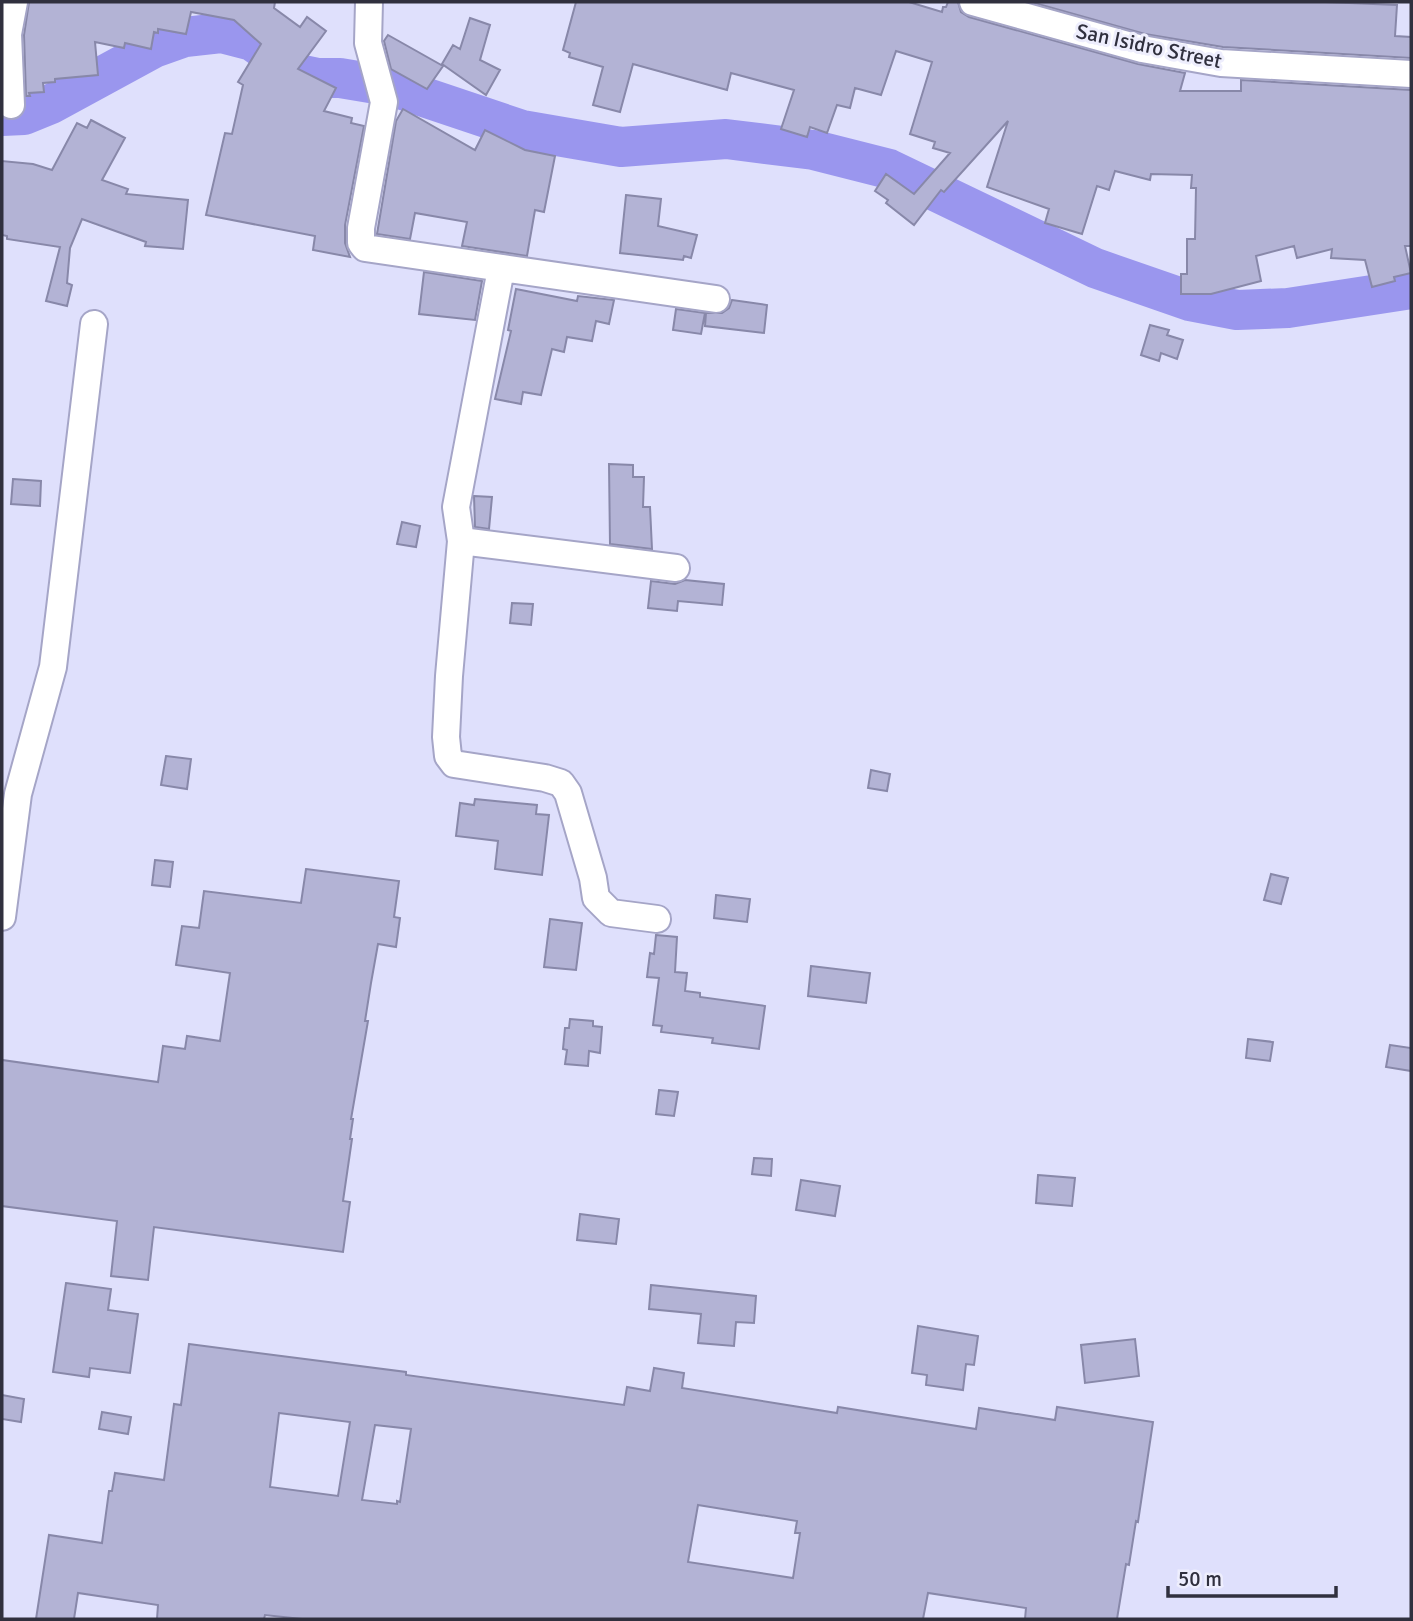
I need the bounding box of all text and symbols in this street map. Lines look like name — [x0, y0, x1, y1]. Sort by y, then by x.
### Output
street label: San Isidro Street — [1074, 18, 1224, 74]
scale bar — [1168, 1554, 1336, 1598]
text: 50 m — [1178, 1566, 1222, 1592]

